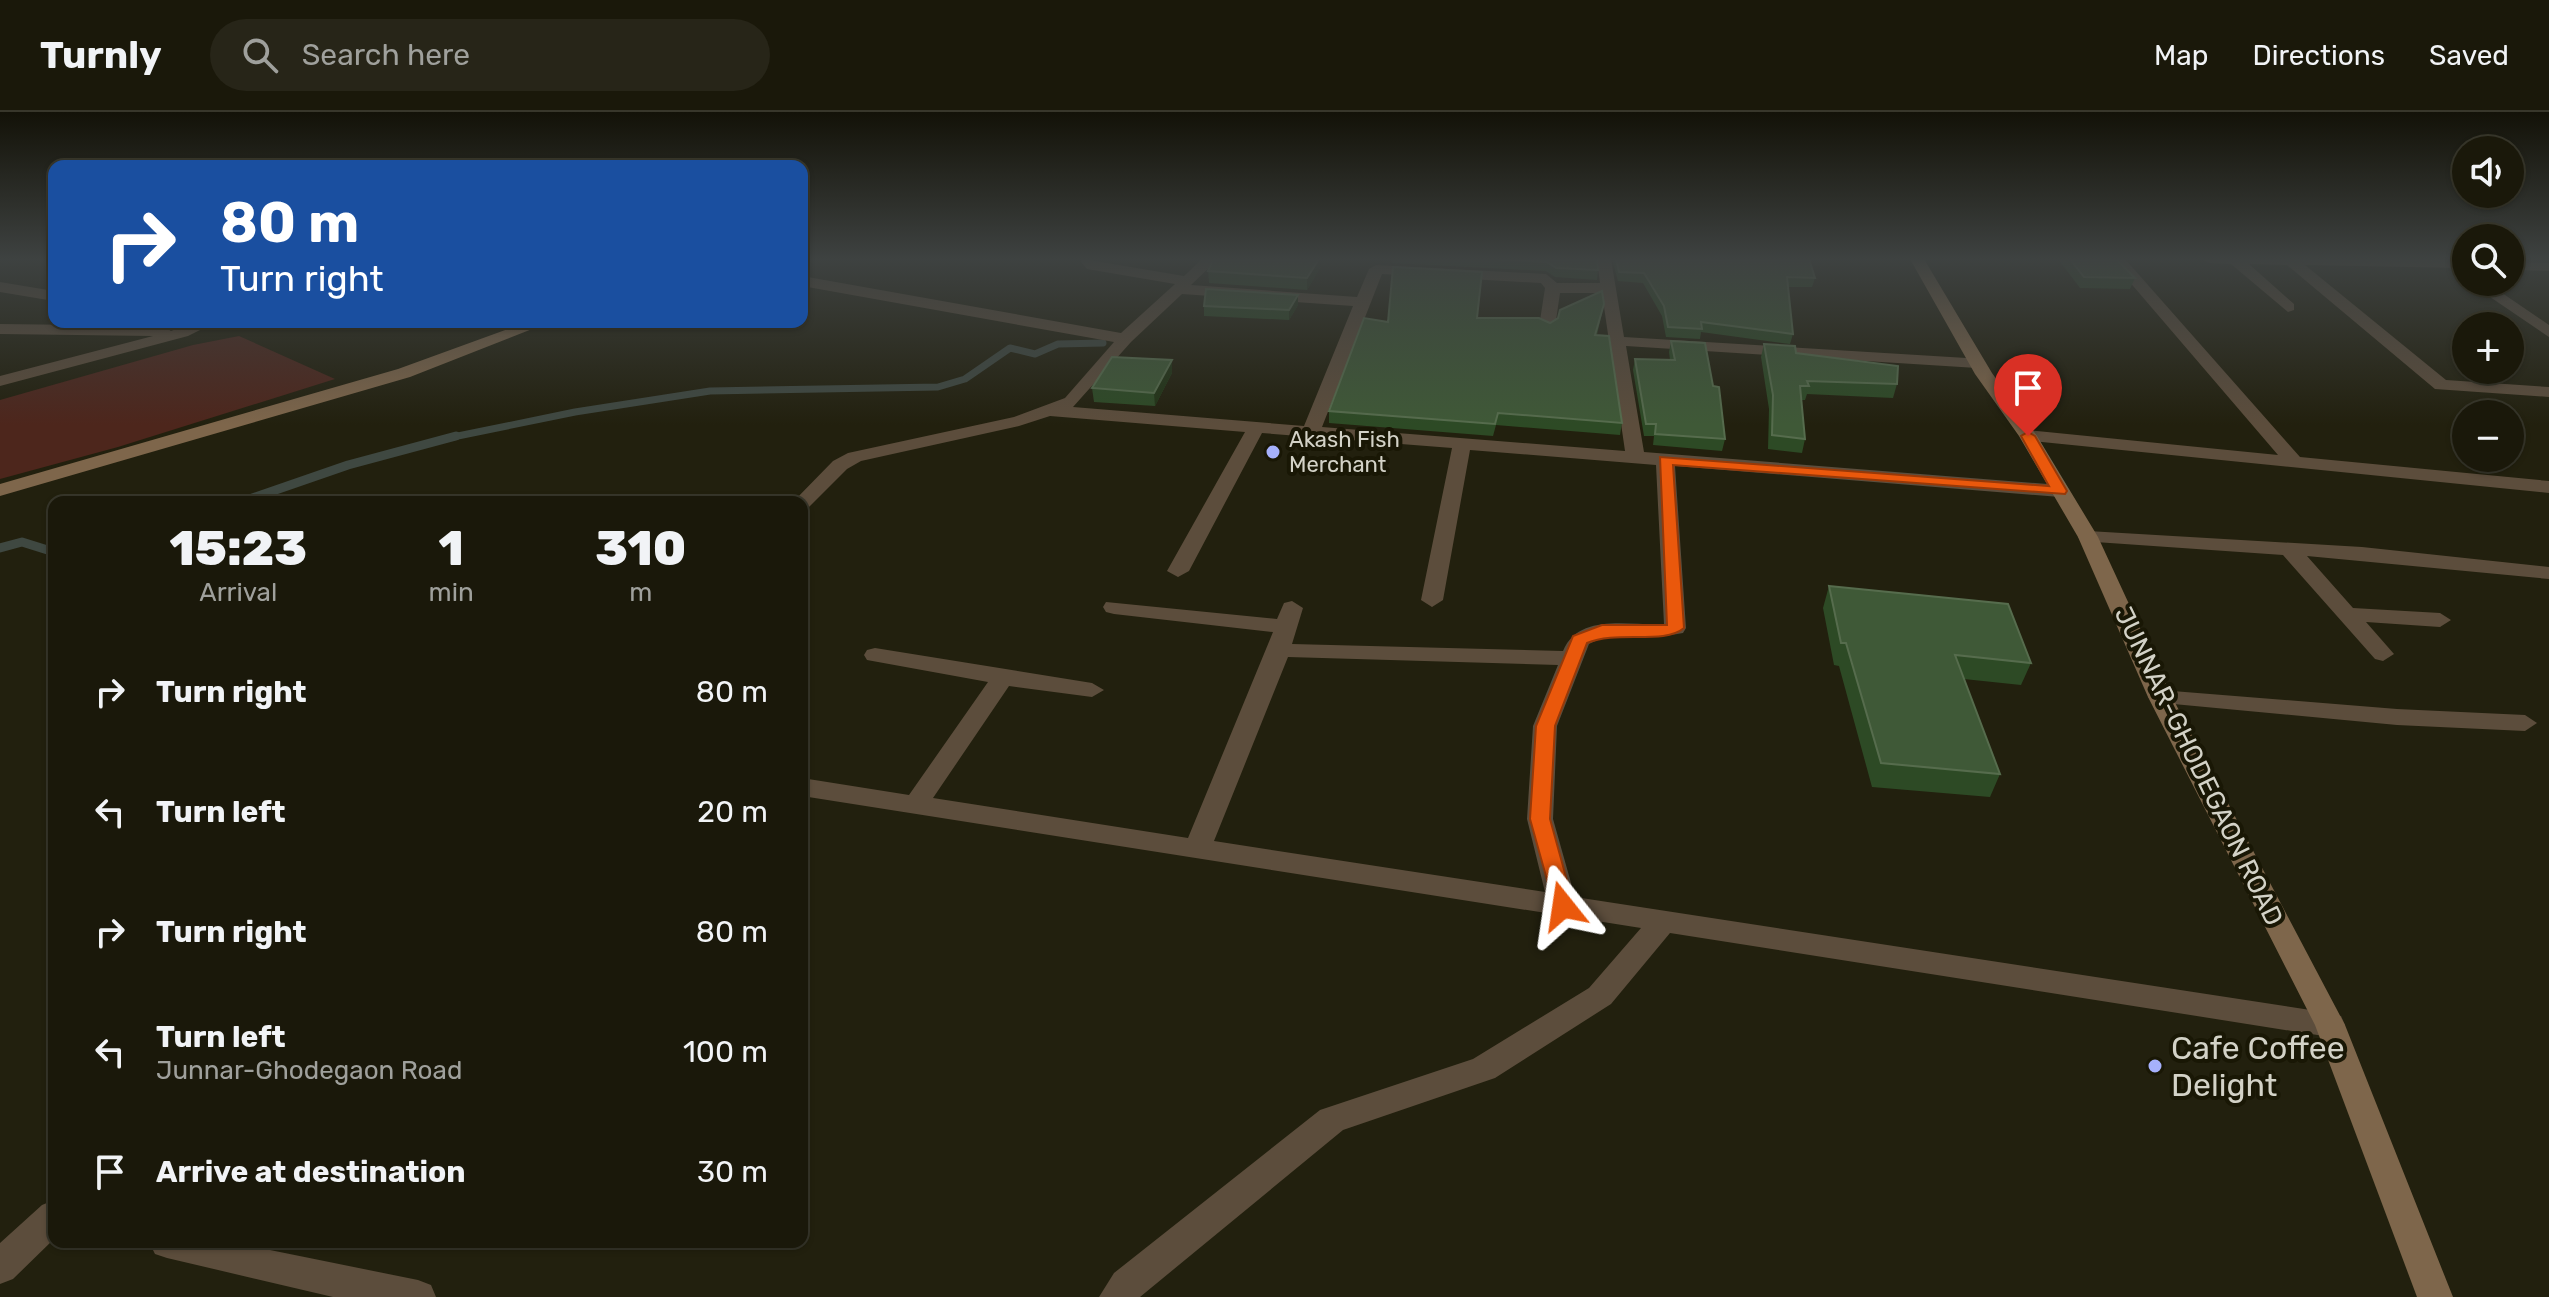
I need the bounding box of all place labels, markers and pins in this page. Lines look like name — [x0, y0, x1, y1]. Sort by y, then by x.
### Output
pin — [1994, 354, 2062, 436]
place label: Akash Fish Merchant — [1289, 426, 1400, 478]
marker: Akash Fish Merchant — [1264, 443, 1282, 461]
place label: Cafe Coffee Delight — [2171, 1029, 2345, 1104]
marker: Cafe Coffee Delight — [2146, 1057, 2164, 1075]

